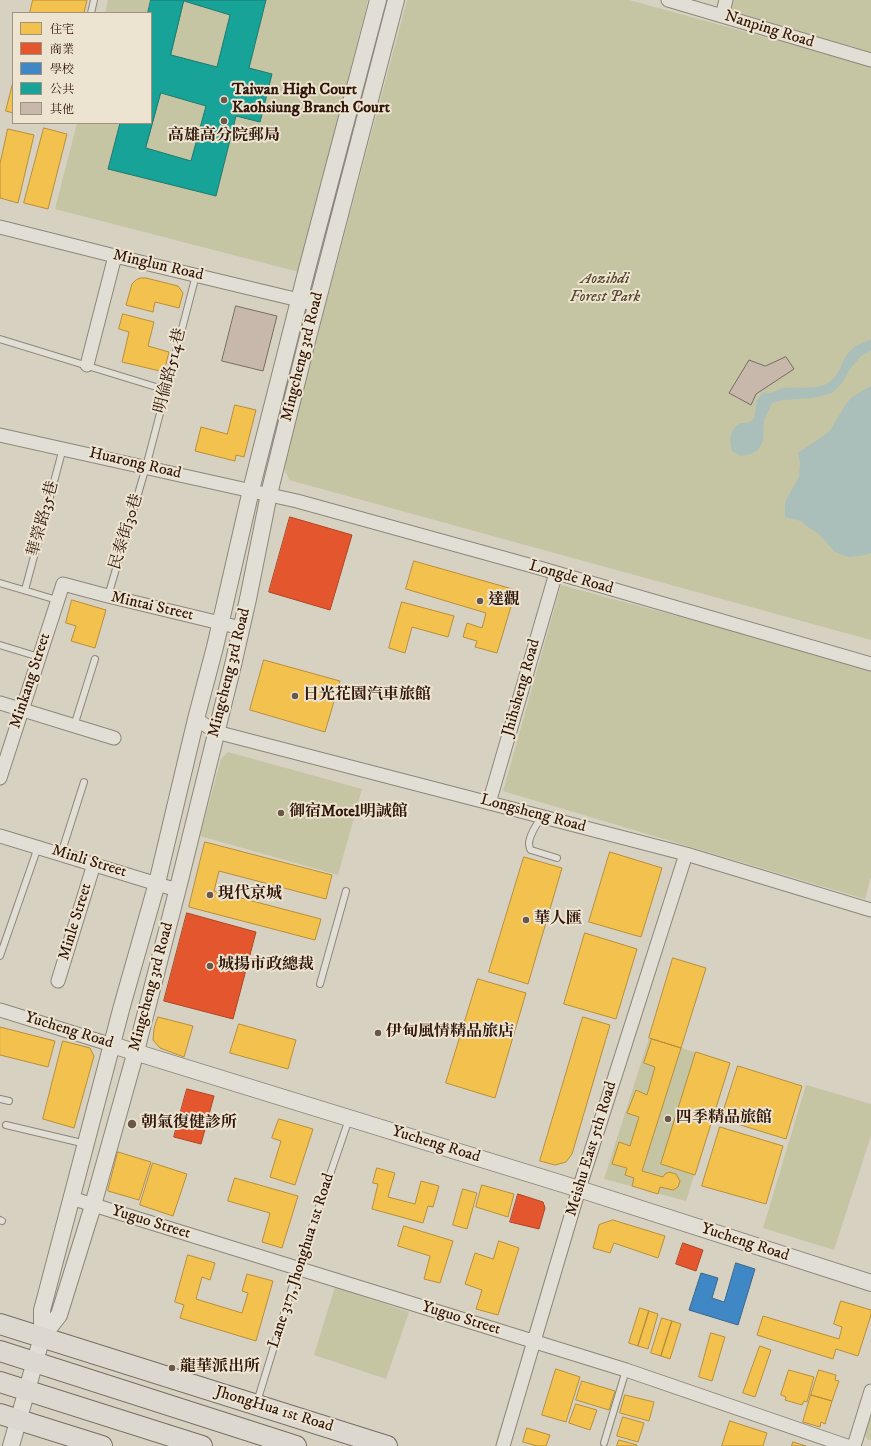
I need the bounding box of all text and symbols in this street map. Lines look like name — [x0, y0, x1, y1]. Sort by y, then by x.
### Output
street label: Nanping Road — [722, 7, 816, 53]
legend — [12, 12, 152, 124]
text: 住宅 — [50, 22, 74, 37]
text: 商業 — [50, 42, 74, 57]
text: 學校 — [50, 62, 74, 77]
place label: Taiwan High Court Kaohsiung Branch Court — [232, 81, 390, 119]
text: 公共 — [50, 82, 74, 97]
marker: Taiwan High Court Kaohsiung Branch Court — [219, 95, 229, 105]
text: 其他 — [50, 102, 74, 117]
marker: 高雄高分院郵局 — [219, 116, 229, 126]
place label: 高雄高分院郵局 — [168, 127, 280, 147]
street label: Minglun Road — [111, 246, 205, 286]
park label: Aozihdi Forest Park — [570, 270, 640, 308]
street label: Mingcheng 3rd Road — [278, 290, 328, 424]
street label: 明倫路514巷 — [151, 326, 191, 416]
street label: Huarong Road — [87, 444, 183, 484]
street label: 華榮路35巷 — [25, 479, 63, 559]
street label: 民泰街30巷 — [106, 492, 148, 572]
street label: Longde Road — [527, 557, 615, 599]
street label: Mintai Street — [109, 588, 195, 626]
place label: 達觀 — [488, 591, 520, 611]
marker: 達觀 — [475, 596, 485, 606]
street label: Mingcheng 3rd Road — [205, 606, 255, 740]
street label: Minkang Street — [7, 631, 55, 731]
street label: Jhihsheng Road — [499, 637, 545, 739]
place label: 日光花園汽車旅館 — [303, 686, 431, 706]
marker: 日光花園汽車旅館 — [290, 691, 300, 701]
street label: Longsheng Road — [478, 791, 588, 837]
place label: 御宿Motel明誠館 — [289, 803, 408, 823]
marker: 御宿Motel明誠館 — [276, 808, 286, 818]
street label: Minli Street — [49, 842, 129, 882]
street label: Minle Street — [55, 881, 97, 963]
place label: 現代京城 — [218, 885, 282, 905]
marker: 現代京城 — [205, 890, 215, 900]
place label: 華人匯 — [534, 910, 582, 930]
marker: 華人匯 — [521, 915, 531, 925]
street label: Mingcheng 3rd Road — [126, 920, 178, 1054]
place label: 城揚市政總裁 — [218, 956, 314, 976]
marker: 城揚市政總裁 — [205, 961, 215, 971]
street label: Yucheng Road — [23, 1008, 115, 1054]
place label: 伊甸風情精品旅店 — [386, 1023, 514, 1043]
marker: 伊甸風情精品旅店 — [373, 1028, 383, 1038]
street label: Meishu East 5th Road — [562, 1079, 622, 1219]
place label: 四季精品旅館 — [676, 1109, 772, 1129]
place label: 朝氣復健診所 — [141, 1114, 237, 1134]
marker: 四季精品旅館 — [663, 1114, 673, 1124]
marker: 朝氣復健診所 — [126, 1118, 138, 1130]
street label: Yucheng Road — [390, 1122, 482, 1168]
street label: Lane 317, Jhonghua 1st Road — [265, 1171, 339, 1351]
street label: Yuguo Street — [109, 1202, 193, 1244]
street label: Yucheng Road — [699, 1220, 791, 1266]
street label: Yuguo Street — [419, 1298, 503, 1340]
place label: 龍華派出所 — [180, 1358, 260, 1378]
marker: 龍華派出所 — [167, 1363, 177, 1373]
street label: JhongHua 1st Road — [213, 1383, 335, 1437]

